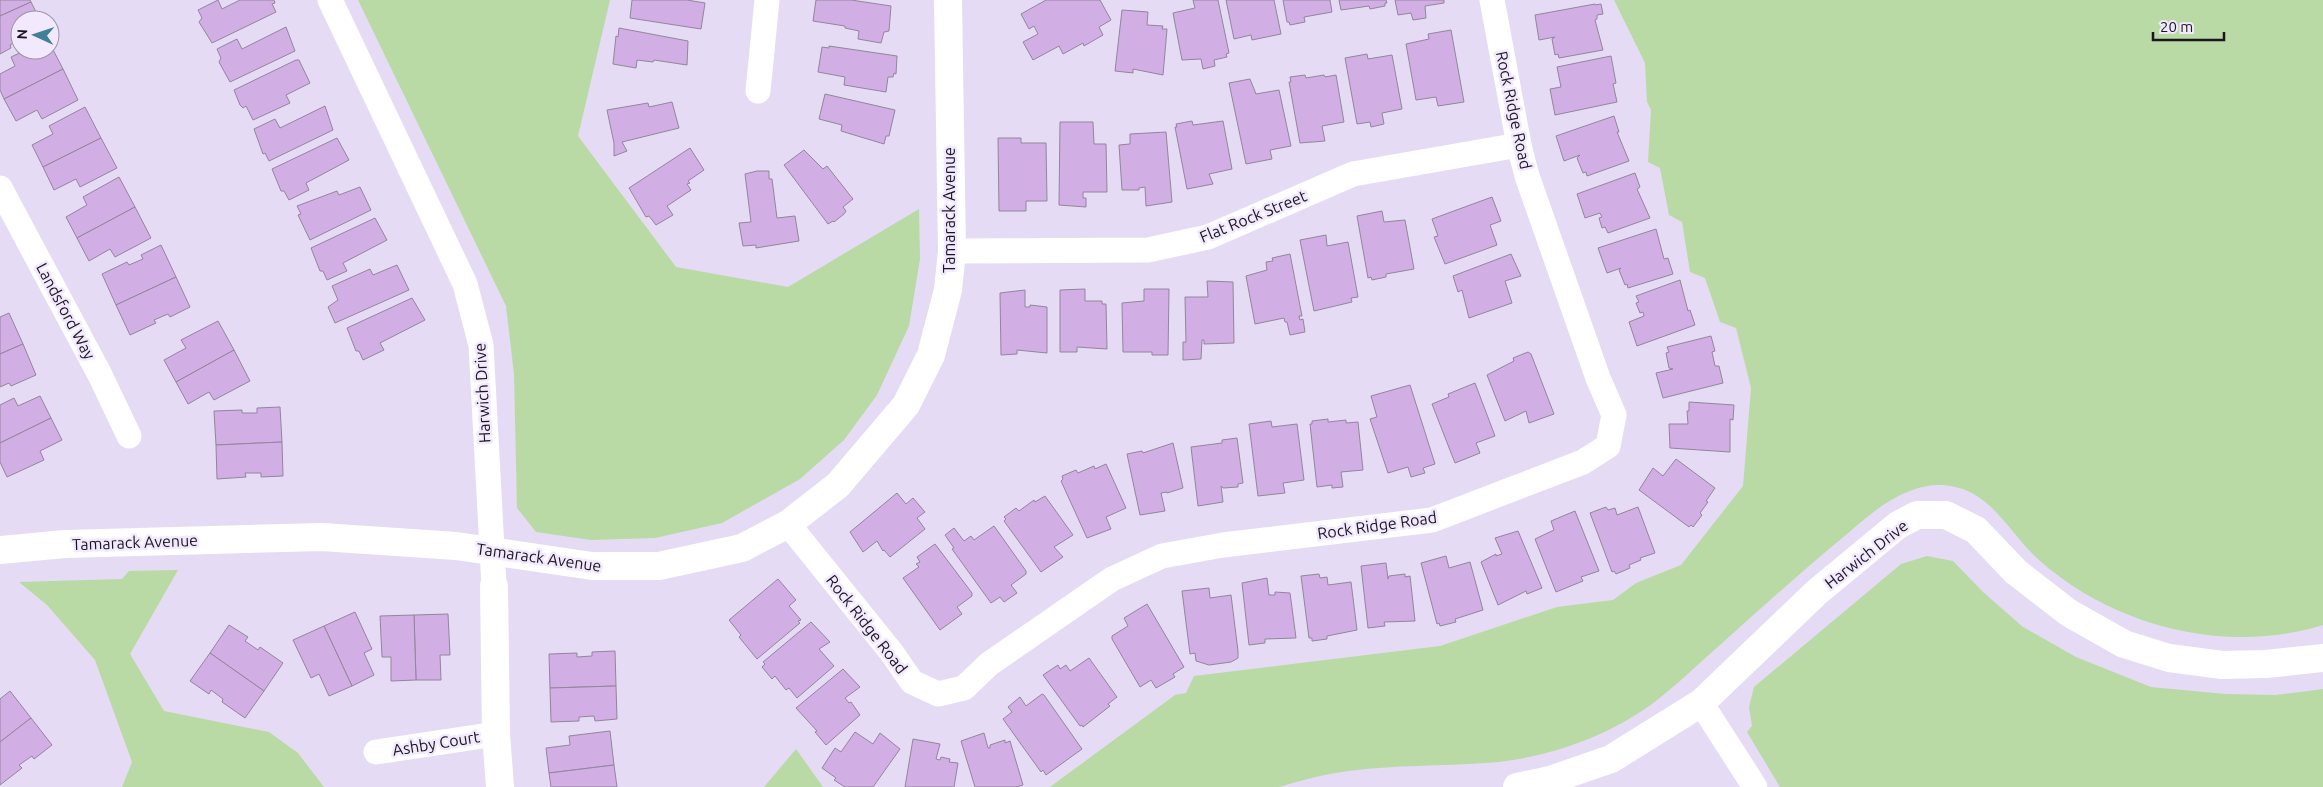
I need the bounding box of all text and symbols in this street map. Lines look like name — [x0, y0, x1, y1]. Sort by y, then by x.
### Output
north arrow — [10, 10, 60, 60]
scale bar — [2153, 10, 2224, 42]
text: 20 m — [2160, 18, 2193, 35]
text: N — [14, 29, 30, 40]
street label: Rock Ridge Road — [1493, 49, 1535, 171]
street label: Tamarack Avenue — [940, 147, 958, 273]
street label: Flat Rock Street — [1197, 186, 1310, 246]
street label: Landsford Way — [33, 260, 99, 363]
street label: Harwich Drive — [470, 343, 494, 443]
street label: Rock Ridge Road — [1316, 508, 1438, 542]
street label: Harwich Drive — [1821, 516, 1911, 592]
street label: Tamarack Avenue — [72, 531, 198, 553]
street label: Tamarack Avenue — [475, 539, 603, 575]
street label: Rock Ridge Road — [823, 571, 911, 677]
street label: Ashby Court — [391, 727, 482, 759]

